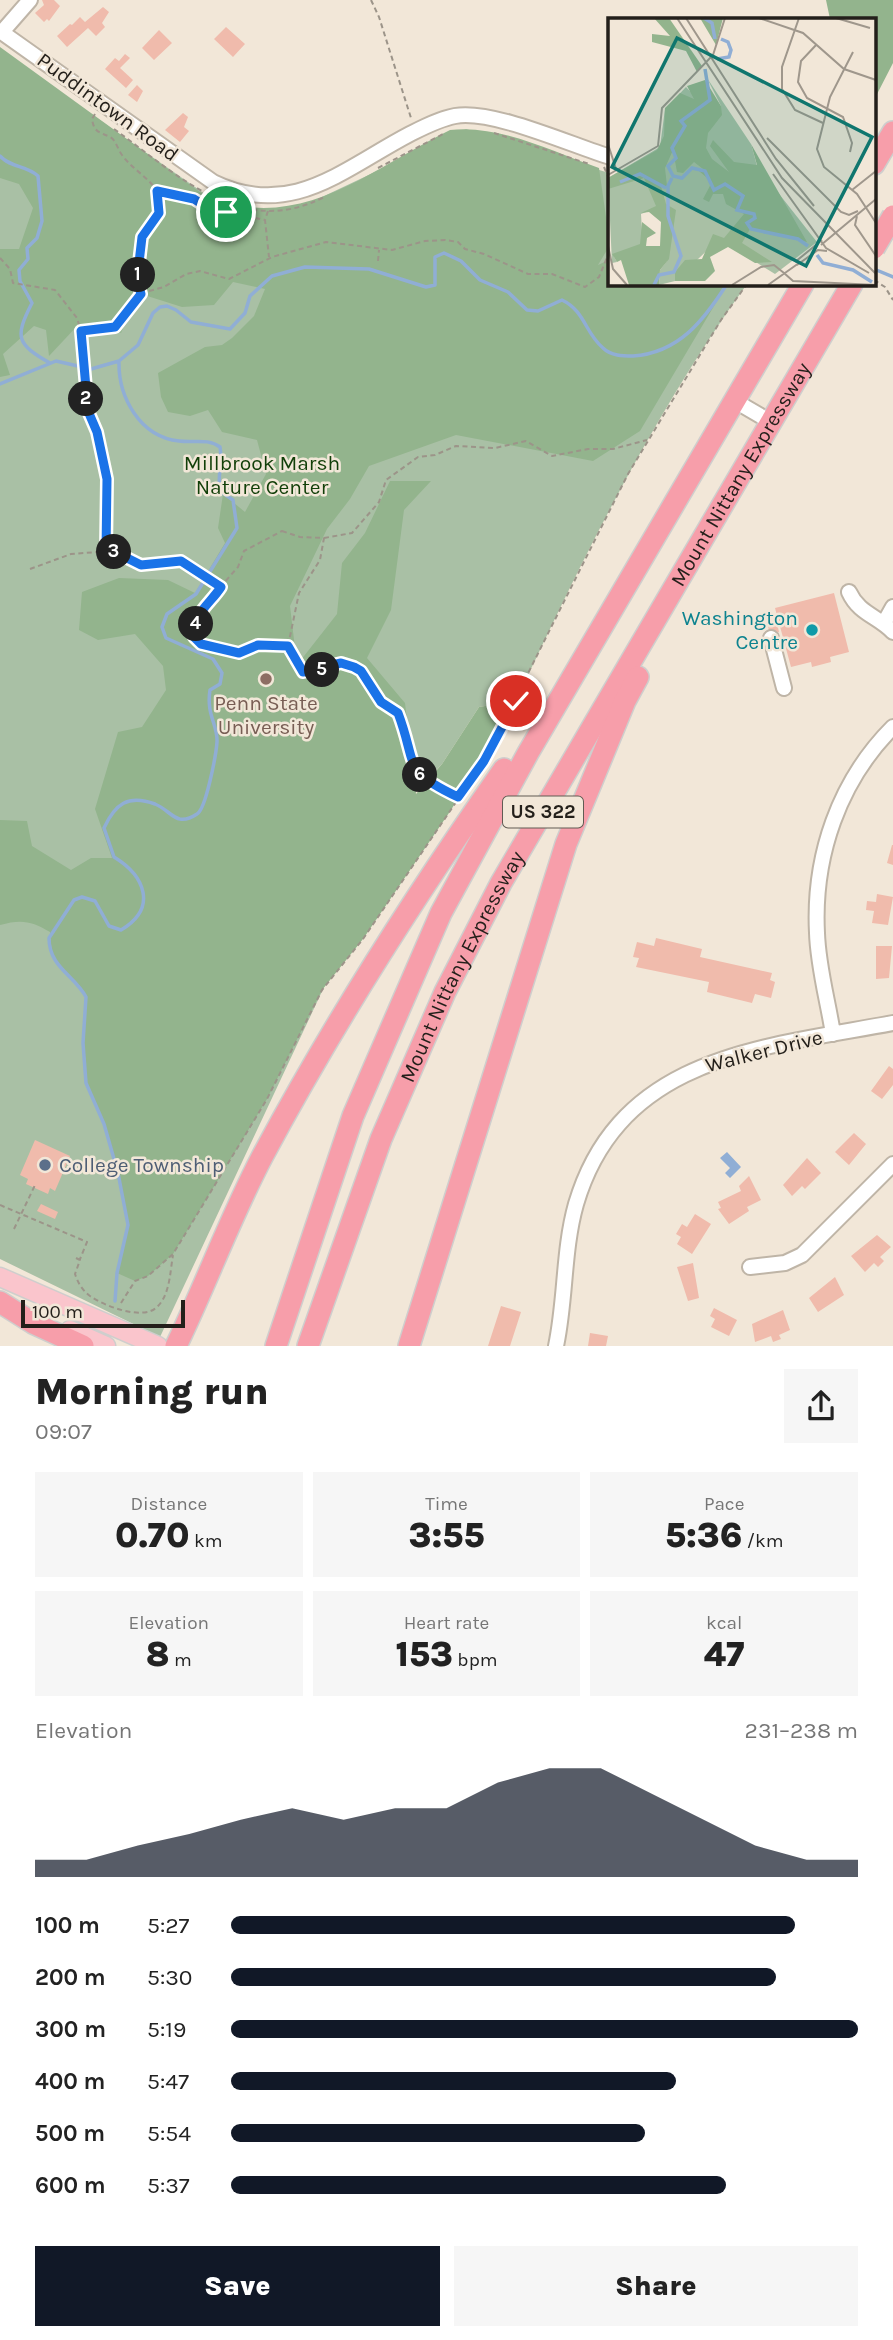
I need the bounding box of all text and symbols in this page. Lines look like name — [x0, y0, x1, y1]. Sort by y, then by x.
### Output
inset map — [608, 18, 876, 285]
street label: Puddintown Road — [33, 48, 183, 166]
pin — [196, 182, 256, 242]
icon: arrive — [207, 193, 245, 231]
pin: 1 — [120, 258, 156, 292]
text: 1 — [134, 263, 141, 285]
street label: Mount Nittany Expressway — [666, 358, 815, 590]
pin: 2 — [68, 382, 104, 416]
text: 2 — [80, 387, 91, 409]
park label: Millbrook Marsh Nature Center — [184, 451, 340, 499]
pin: 3 — [96, 534, 132, 570]
text: 3 — [108, 540, 119, 562]
pin: 4 — [178, 606, 214, 642]
place label: Washington Centre — [682, 606, 798, 654]
text: 4 — [190, 612, 201, 634]
marker: Washington Centre — [804, 622, 820, 638]
pin: 5 — [304, 652, 340, 688]
text: 5 — [316, 658, 327, 680]
marker: Penn State University — [258, 671, 274, 687]
pin — [486, 671, 546, 731]
icon: check — [497, 682, 535, 720]
place label: Penn State University — [214, 691, 318, 739]
pin: 6 — [402, 758, 438, 792]
text: 6 — [414, 763, 425, 785]
road number: US 322 — [503, 796, 583, 828]
street label: Mount Nittany Expressway — [395, 846, 529, 1086]
street label: Walker Drive — [703, 1025, 825, 1077]
place label: College Township — [59, 1153, 224, 1177]
marker: College Township — [37, 1157, 53, 1173]
scale bar — [21, 1297, 186, 1329]
text: 100 m — [32, 1301, 83, 1323]
text: Morning run — [35, 1369, 269, 1414]
button: share — [784, 1369, 858, 1443]
text: 09:07 — [35, 1418, 92, 1445]
text: Distance — [130, 1493, 207, 1515]
text: Time — [425, 1493, 468, 1515]
text: Pace — [704, 1493, 744, 1515]
text: 0.70 — [115, 1515, 190, 1556]
text: 3:55 — [409, 1515, 484, 1556]
text: 5:36 — [665, 1515, 742, 1556]
text: km — [190, 1530, 223, 1552]
text: /km — [742, 1530, 783, 1552]
text: Elevation — [129, 1612, 209, 1634]
text: Heart rate — [404, 1612, 489, 1634]
text: kcal — [706, 1612, 742, 1634]
text: 8 — [146, 1634, 170, 1675]
text: 153 — [395, 1634, 453, 1675]
text: 47 — [704, 1634, 744, 1675]
text: m — [170, 1649, 192, 1671]
text: bpm — [453, 1649, 498, 1671]
text: Elevation — [35, 1717, 132, 1744]
text: 231–238 m — [745, 1717, 858, 1744]
text: 100 m — [35, 1912, 100, 1939]
text: 5:27 — [147, 1912, 189, 1939]
text: 200 m — [35, 1964, 106, 1991]
text: 5:30 — [147, 1964, 193, 1991]
text: 300 m — [35, 2016, 106, 2043]
text: 5:19 — [147, 2016, 186, 2043]
text: 400 m — [35, 2068, 105, 2095]
text: 5:47 — [147, 2068, 189, 2095]
text: 500 m — [35, 2120, 105, 2147]
text: 5:54 — [147, 2120, 191, 2147]
text: 600 m — [35, 2172, 106, 2199]
text: 5:37 — [147, 2172, 190, 2199]
button: Save — [35, 2246, 440, 2326]
button: Share — [454, 2246, 858, 2326]

